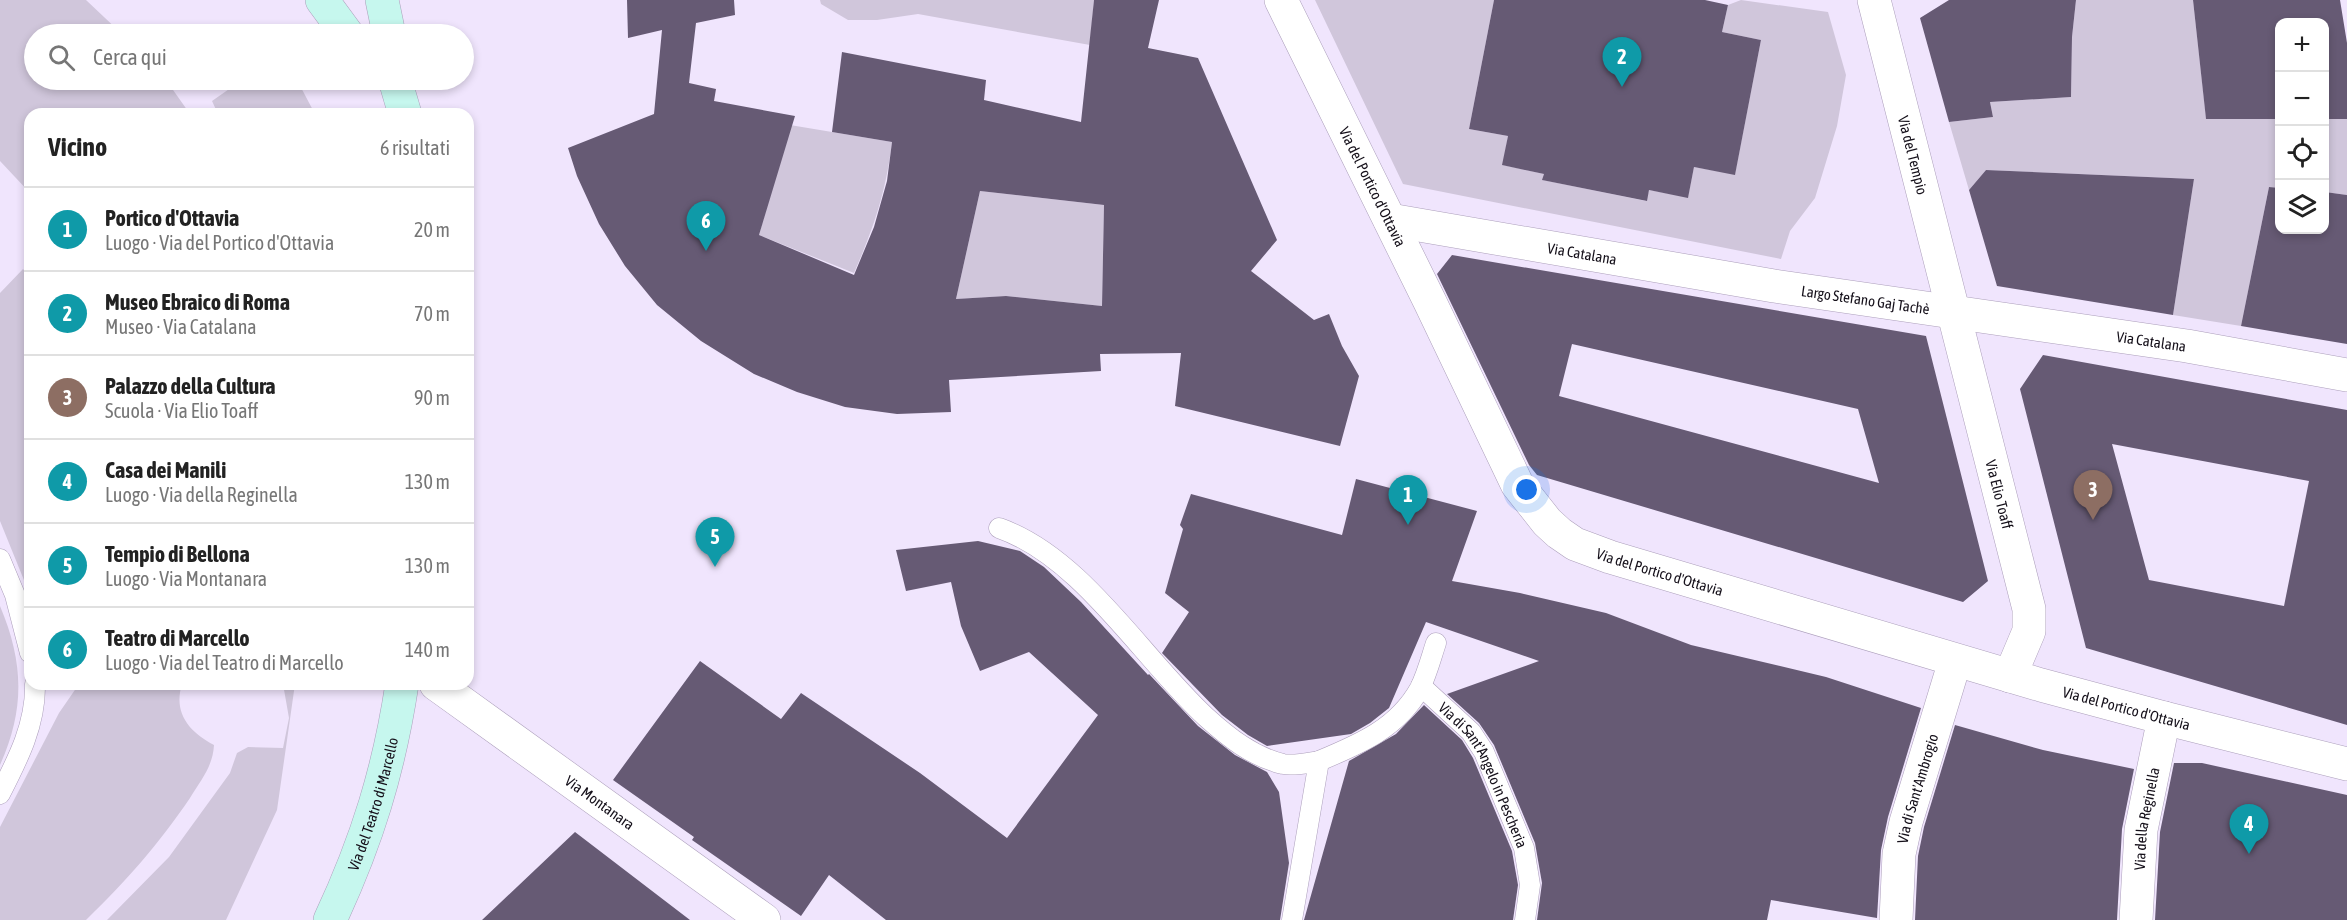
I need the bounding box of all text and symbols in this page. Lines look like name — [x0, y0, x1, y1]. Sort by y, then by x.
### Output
map controls — [2275, 18, 2329, 234]
button: + — [2275, 18, 2329, 72]
search box — [24, 24, 474, 90]
pin: 2 — [1602, 38, 1642, 87]
icon: search — [45, 41, 78, 74]
text: Cerca qui — [93, 44, 167, 70]
button: − — [2275, 72, 2329, 126]
street label: Via del Tempio — [1895, 114, 1932, 196]
street label: Via del Portico d'Ottavia — [1336, 124, 1410, 249]
button: locate — [2275, 126, 2329, 180]
text: Vicino — [48, 132, 107, 162]
text: 6 risultati — [380, 136, 450, 159]
button: layers — [2275, 180, 2329, 234]
pin: 6 — [686, 202, 726, 251]
text: Portico d'Ottavia — [105, 205, 239, 231]
text: 1 — [63, 218, 72, 241]
text: 20 m — [414, 218, 450, 241]
text: Luogo · Via del Portico d'Ottavia — [105, 231, 334, 254]
street label: Via Catalana — [1546, 239, 1618, 267]
street label: Largo Stefano Gaj Tachè — [1800, 282, 1931, 317]
text: Museo Ebraico di Roma — [105, 289, 290, 315]
text: 2 — [63, 302, 72, 325]
text: 70 m — [414, 302, 450, 325]
text: Museo · Via Catalana — [105, 315, 257, 338]
street label: Via Catalana — [2115, 327, 2187, 354]
text: Palazzo della Cultura — [105, 373, 276, 399]
text: 3 — [63, 386, 72, 409]
text: 90 m — [414, 386, 450, 409]
text: Scuola · Via Elio Toaff — [105, 399, 258, 422]
text: Casa dei Manili — [105, 457, 226, 483]
street label: Via Elio Toaff — [1983, 458, 2017, 531]
text: 4 — [63, 470, 72, 493]
text: 130 m — [405, 470, 450, 493]
pin: 3 — [2074, 470, 2112, 520]
your location — [1512, 475, 1541, 504]
pin: 1 — [1388, 476, 1428, 525]
text: Luogo · Via della Reginella — [105, 483, 298, 506]
pin: 5 — [696, 518, 734, 567]
text: Tempio di Bellona — [105, 541, 250, 567]
street label: Via del Portico d'Ottavia — [1594, 544, 1725, 599]
text: 5 — [63, 554, 72, 577]
text: 130 m — [405, 554, 450, 577]
text: Luogo · Via Montanara — [105, 567, 267, 590]
text: Teatro di Marcello — [105, 625, 250, 651]
text: 6 — [63, 638, 72, 661]
text: 140 m — [405, 638, 450, 661]
text: Luogo · Via del Teatro di Marcello — [105, 651, 344, 674]
street label: Via del Portico d'Ottavia — [2061, 683, 2192, 733]
street label: Via di Sant'Angelo in Pescheria — [1435, 698, 1531, 850]
street label: Via di Sant'Ambrogio — [1893, 732, 1941, 845]
street label: Via del Teatro di Marcello — [344, 736, 401, 873]
street label: Via della Reginella — [2130, 766, 2162, 871]
street label: Via Montanara — [562, 771, 638, 833]
pin: 4 — [2230, 804, 2268, 854]

